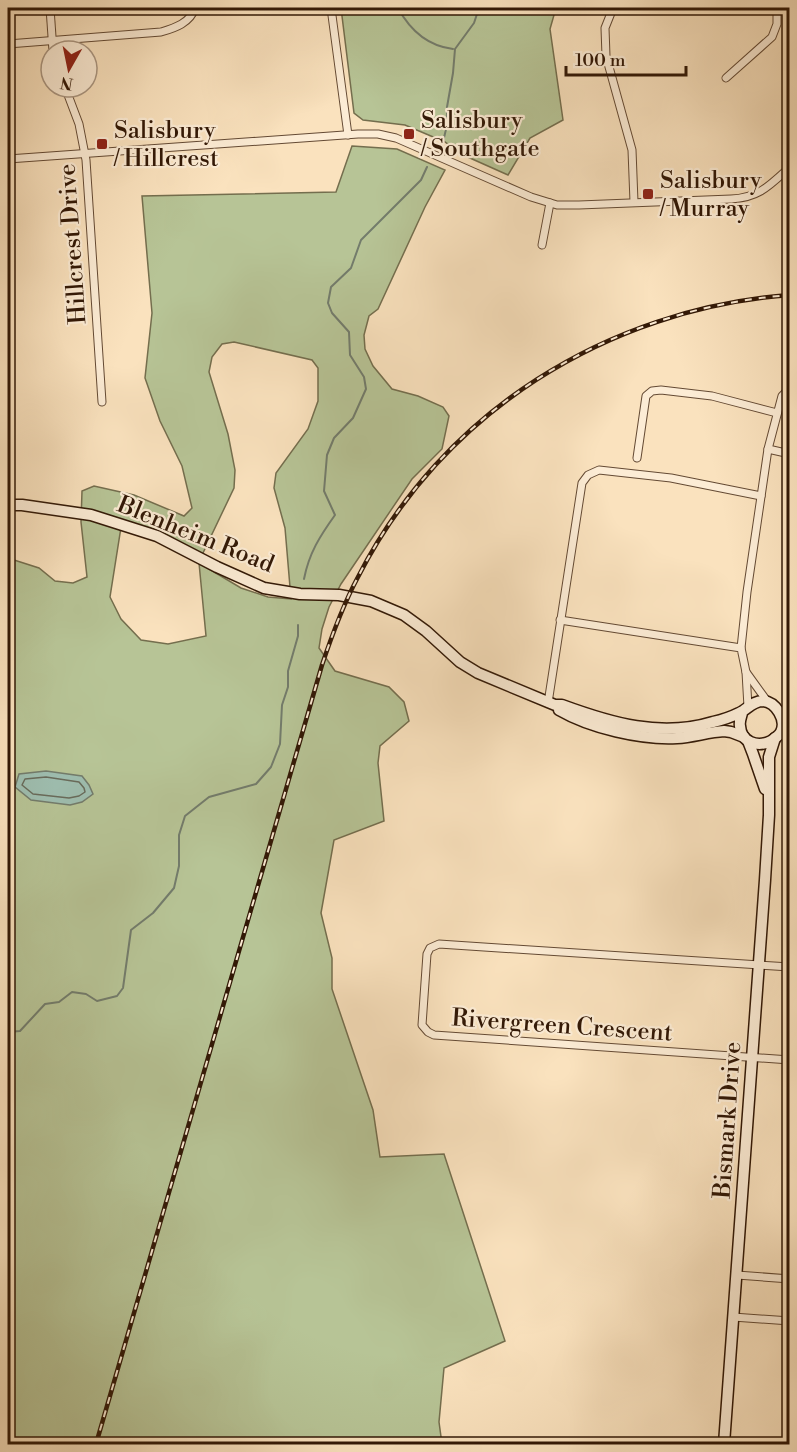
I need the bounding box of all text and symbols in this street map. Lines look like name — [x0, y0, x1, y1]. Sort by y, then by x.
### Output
north arrow — [39, 39, 99, 99]
scale bar — [566, 39, 686, 77]
text: 100 m — [575, 49, 626, 72]
text: N — [59, 72, 75, 94]
place label: Salisbury / Southgate — [420, 106, 540, 164]
place label: Salisbury / Hillcrest — [113, 116, 219, 174]
marker: Salisbury / Southgate — [402, 127, 416, 141]
marker: Salisbury / Hillcrest — [95, 137, 109, 151]
street label: Hillcrest Drive — [52, 163, 94, 325]
place label: Salisbury / Murray — [659, 166, 762, 224]
marker: Salisbury / Murray — [641, 187, 655, 201]
street label: Blenheim Road — [112, 489, 279, 580]
street label: Rivergreen Crescent — [450, 1003, 674, 1049]
street label: Bismark Drive — [707, 1041, 748, 1200]

